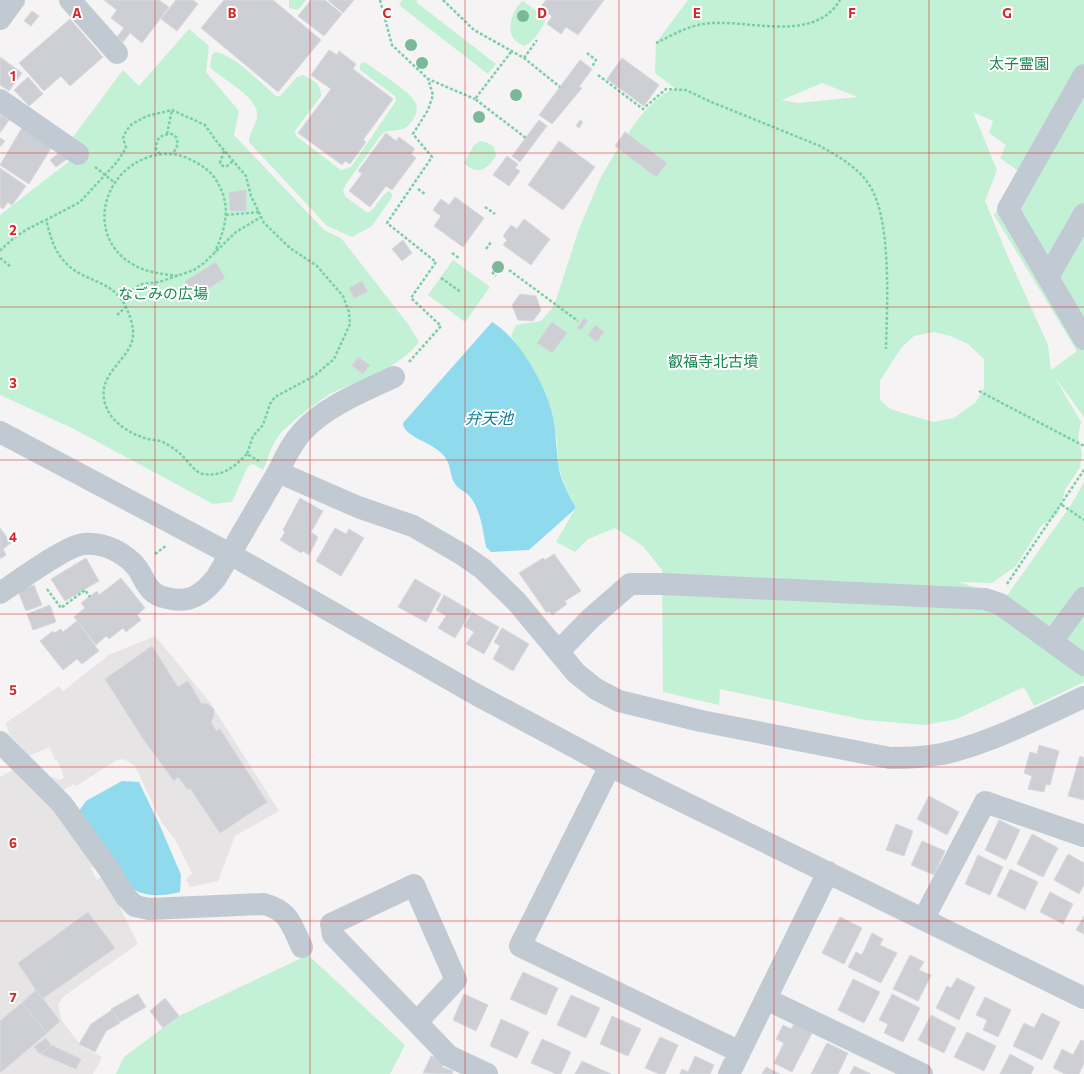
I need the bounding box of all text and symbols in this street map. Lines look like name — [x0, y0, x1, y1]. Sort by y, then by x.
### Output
text: A — [72, 5, 82, 21]
text: B — [228, 5, 237, 21]
text: C — [383, 5, 392, 21]
text: D — [537, 5, 547, 21]
text: E — [693, 5, 701, 21]
text: F — [848, 5, 856, 21]
text: G — [1002, 5, 1012, 21]
park label: 太子霊園 — [989, 54, 1049, 72]
text: 1 — [10, 68, 16, 84]
text: 2 — [9, 222, 17, 238]
park label: なごみの広場 — [118, 284, 208, 302]
park label: 叡福寺北古墳 — [668, 352, 758, 370]
text: 3 — [9, 375, 17, 391]
water label: 弁天池 — [465, 408, 515, 427]
text: 4 — [9, 529, 17, 545]
text: 5 — [9, 682, 17, 698]
text: 6 — [9, 835, 17, 851]
text: 7 — [9, 989, 17, 1005]

